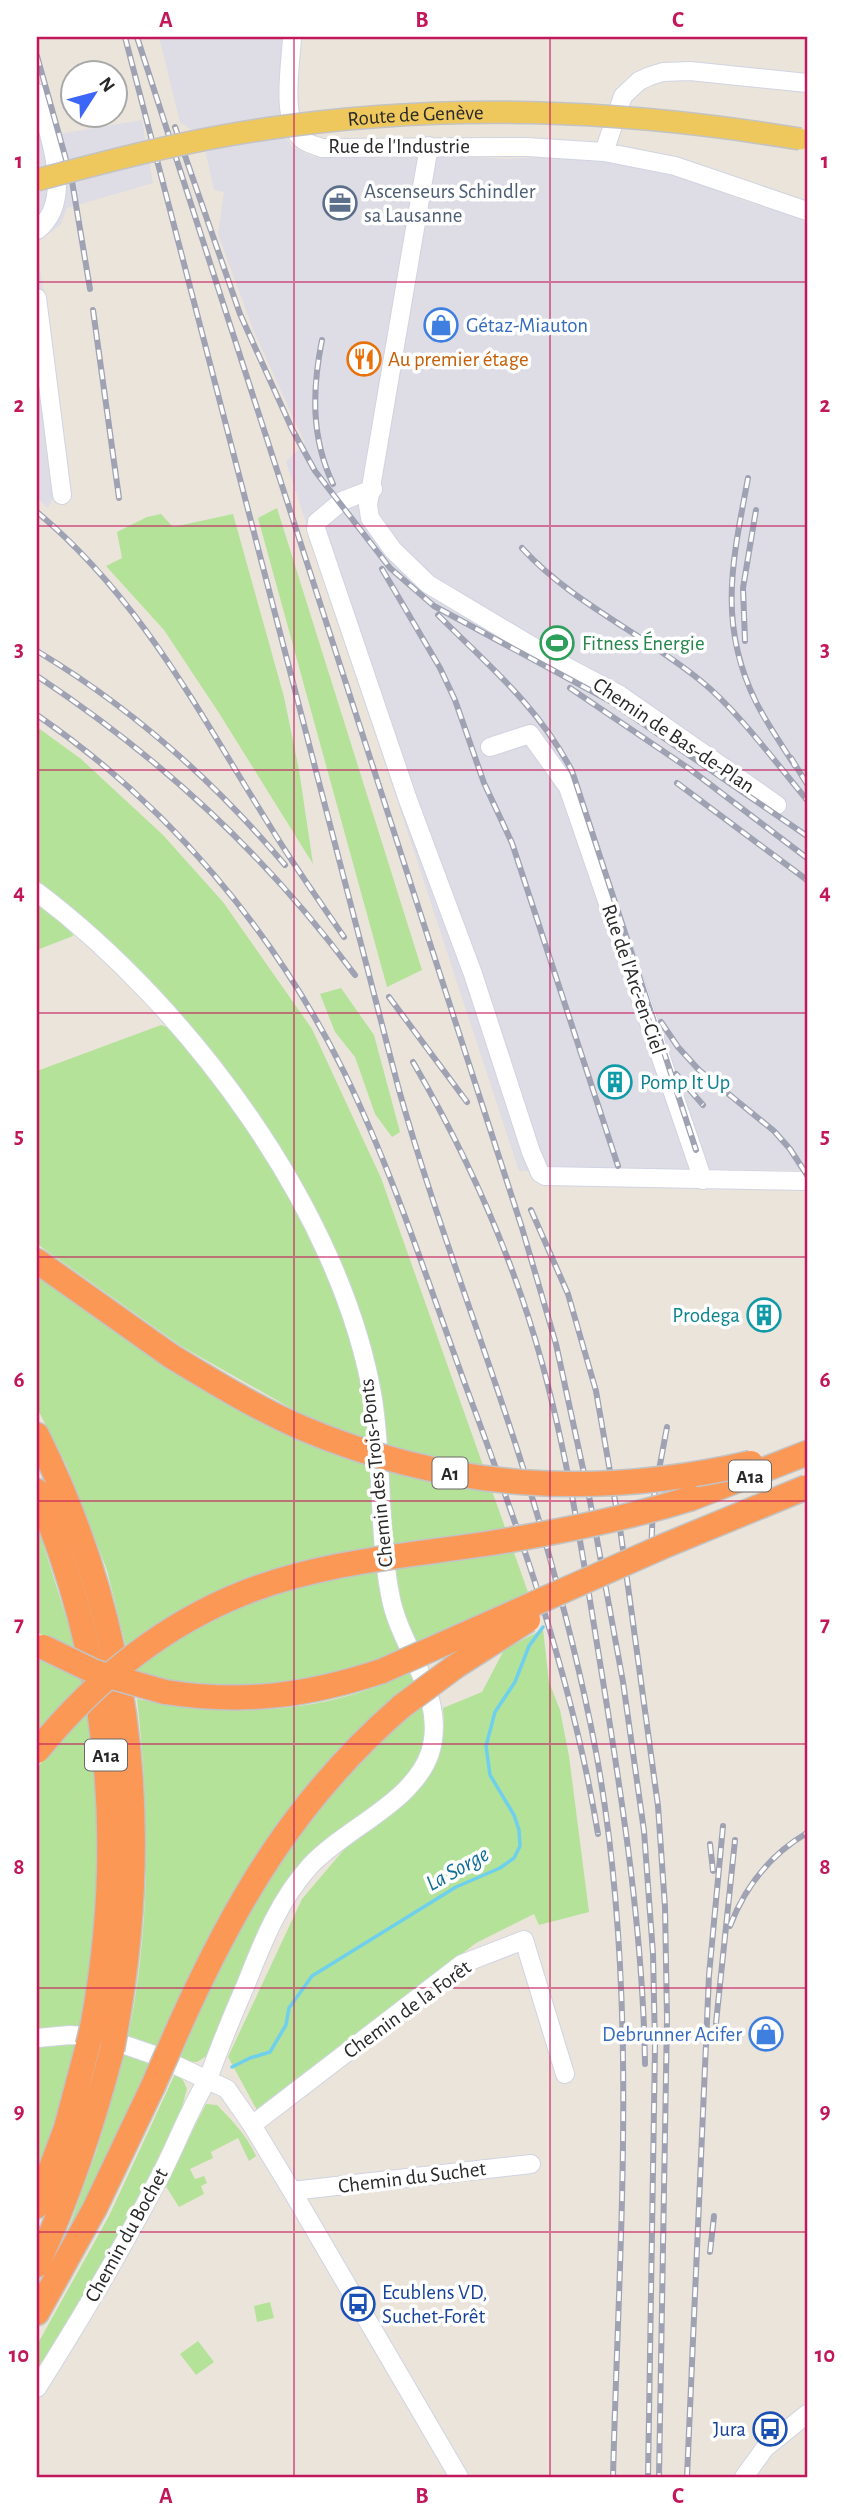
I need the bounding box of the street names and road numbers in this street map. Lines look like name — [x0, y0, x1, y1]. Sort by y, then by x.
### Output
street label: Route de Genève — [347, 102, 484, 130]
street label: Rue de l'Industrie — [328, 136, 470, 157]
street label: Chemin de Bas-de-Plan — [589, 674, 758, 797]
street label: Rue de l'Arc-en-Ciel — [598, 901, 669, 1057]
street label: Chemin des Trois-Ponts — [356, 1378, 397, 1568]
road number: A1 — [433, 1457, 468, 1488]
road number: A1a — [729, 1460, 771, 1492]
road number: A1a — [85, 1740, 127, 1770]
street label: Chemin de la Forêt — [340, 1956, 475, 2062]
street label: Chemin du Suchet — [337, 2158, 487, 2197]
street label: Chemin du Bochet — [81, 2165, 172, 2306]

